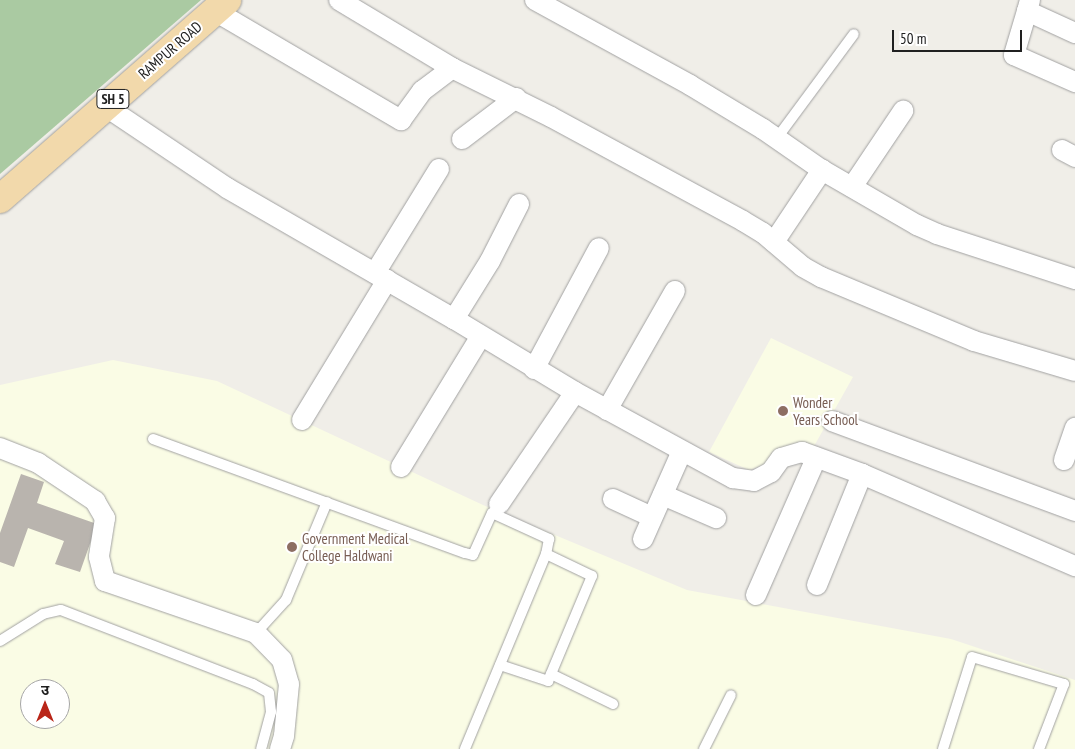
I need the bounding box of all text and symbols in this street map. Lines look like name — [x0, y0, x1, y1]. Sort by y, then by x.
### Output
street label: RAMPUR ROAD — [135, 18, 205, 82]
scale bar — [895, 20, 1025, 52]
text: 50 m — [900, 29, 926, 48]
road number: SH 5 — [96, 88, 130, 110]
place label: Wonder Years School — [793, 393, 858, 428]
marker: Wonder Years School — [777, 405, 789, 417]
place label: Government Medical College Haldwani — [302, 529, 409, 564]
marker: Government Medical College Haldwani — [286, 541, 298, 553]
north arrow — [20, 679, 70, 729]
text: उ — [41, 681, 49, 699]

